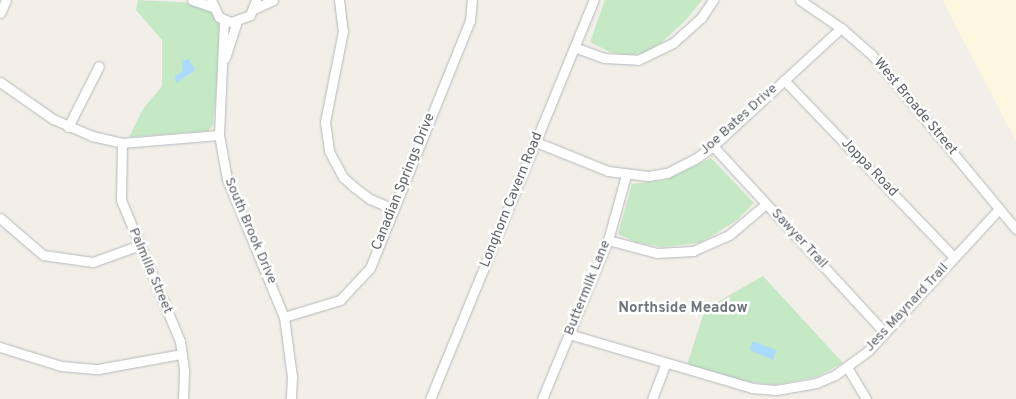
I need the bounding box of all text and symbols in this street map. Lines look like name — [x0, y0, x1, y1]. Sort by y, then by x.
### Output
street label: West Broade Street — [870, 55, 960, 159]
street label: Joe Bates Drive — [697, 81, 781, 159]
street label: Canadian Springs Drive — [369, 111, 439, 253]
street label: Longhorn Cavern Road — [477, 130, 547, 270]
street label: Joppa Road — [837, 135, 901, 201]
street label: South Brook Drive — [220, 175, 280, 287]
street label: Sawyer Trail — [767, 205, 831, 273]
street label: Palmilla Street — [124, 226, 176, 316]
street label: Buttermilk Lane — [561, 238, 615, 338]
street label: Jess Maynard Trail — [861, 260, 953, 356]
district label: Northside Meadow — [618, 300, 748, 318]

